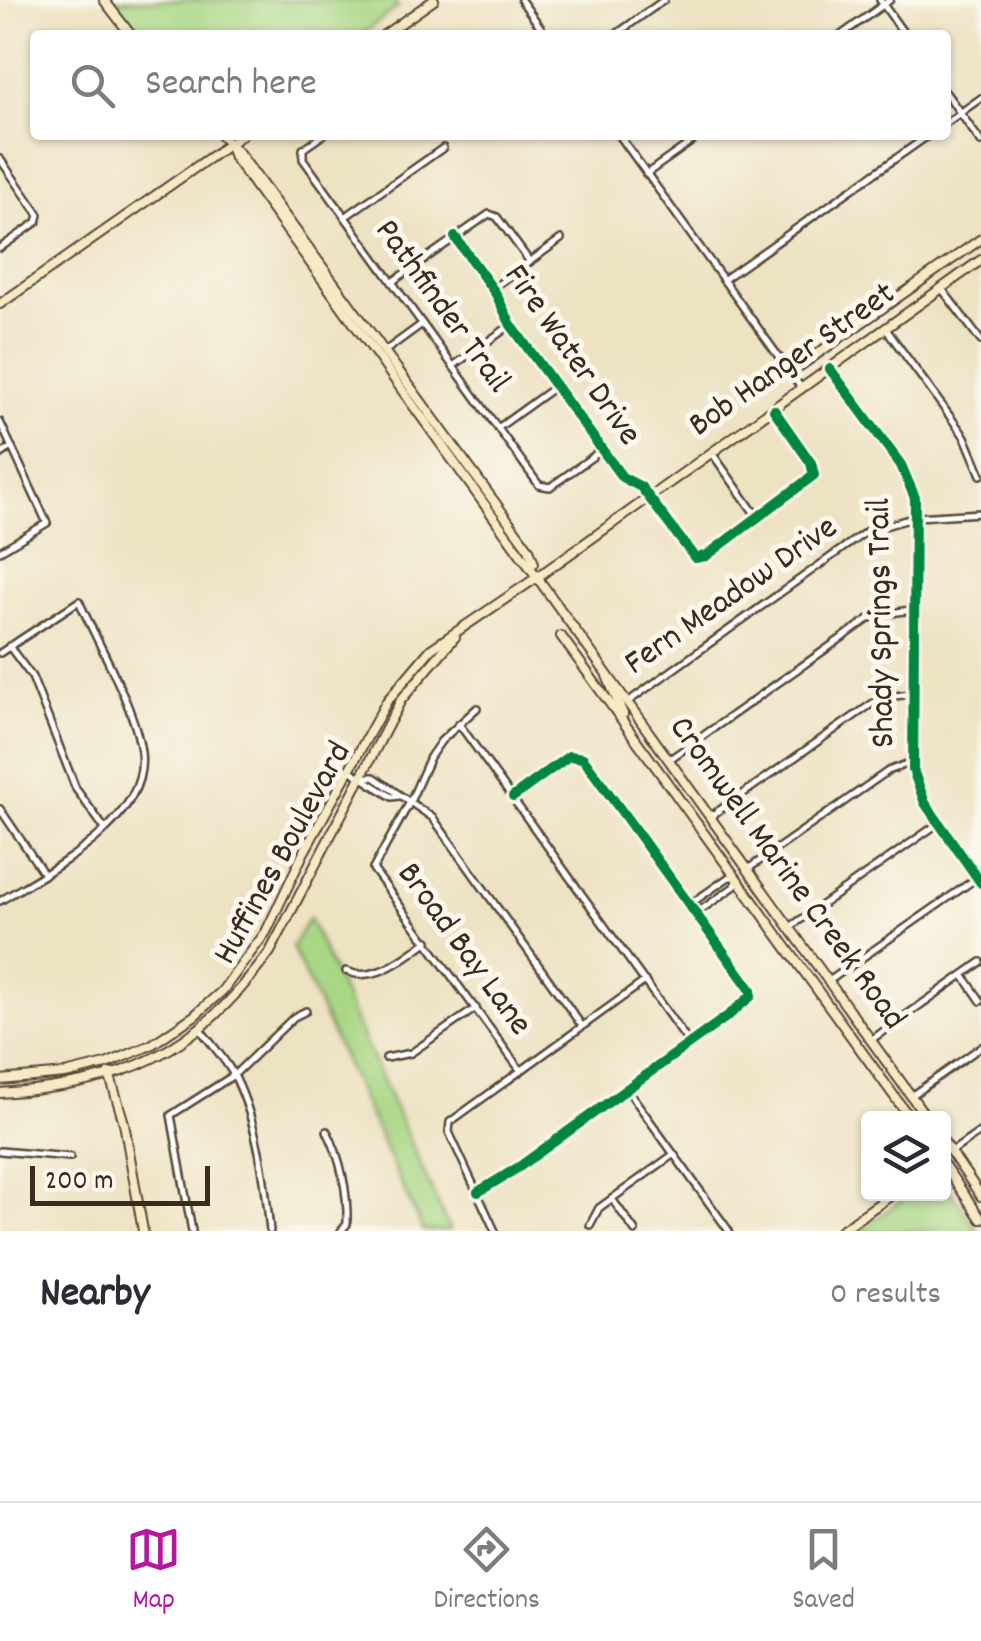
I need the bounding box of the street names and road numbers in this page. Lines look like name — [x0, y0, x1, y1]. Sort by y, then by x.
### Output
street label: Pathfinder Trail — [361, 210, 521, 404]
street label: Fire Water Drive — [490, 255, 652, 457]
street label: Bob Hanger Street — [679, 271, 907, 451]
street label: Shady Springs Trail — [856, 498, 910, 748]
street label: Fern Meadow Drive — [615, 505, 849, 689]
street label: Cromwell Marine Creek Road — [655, 707, 917, 1041]
street label: Huffines Boulevard — [202, 733, 366, 975]
street label: Broad Bay Lane — [383, 853, 543, 1047]

